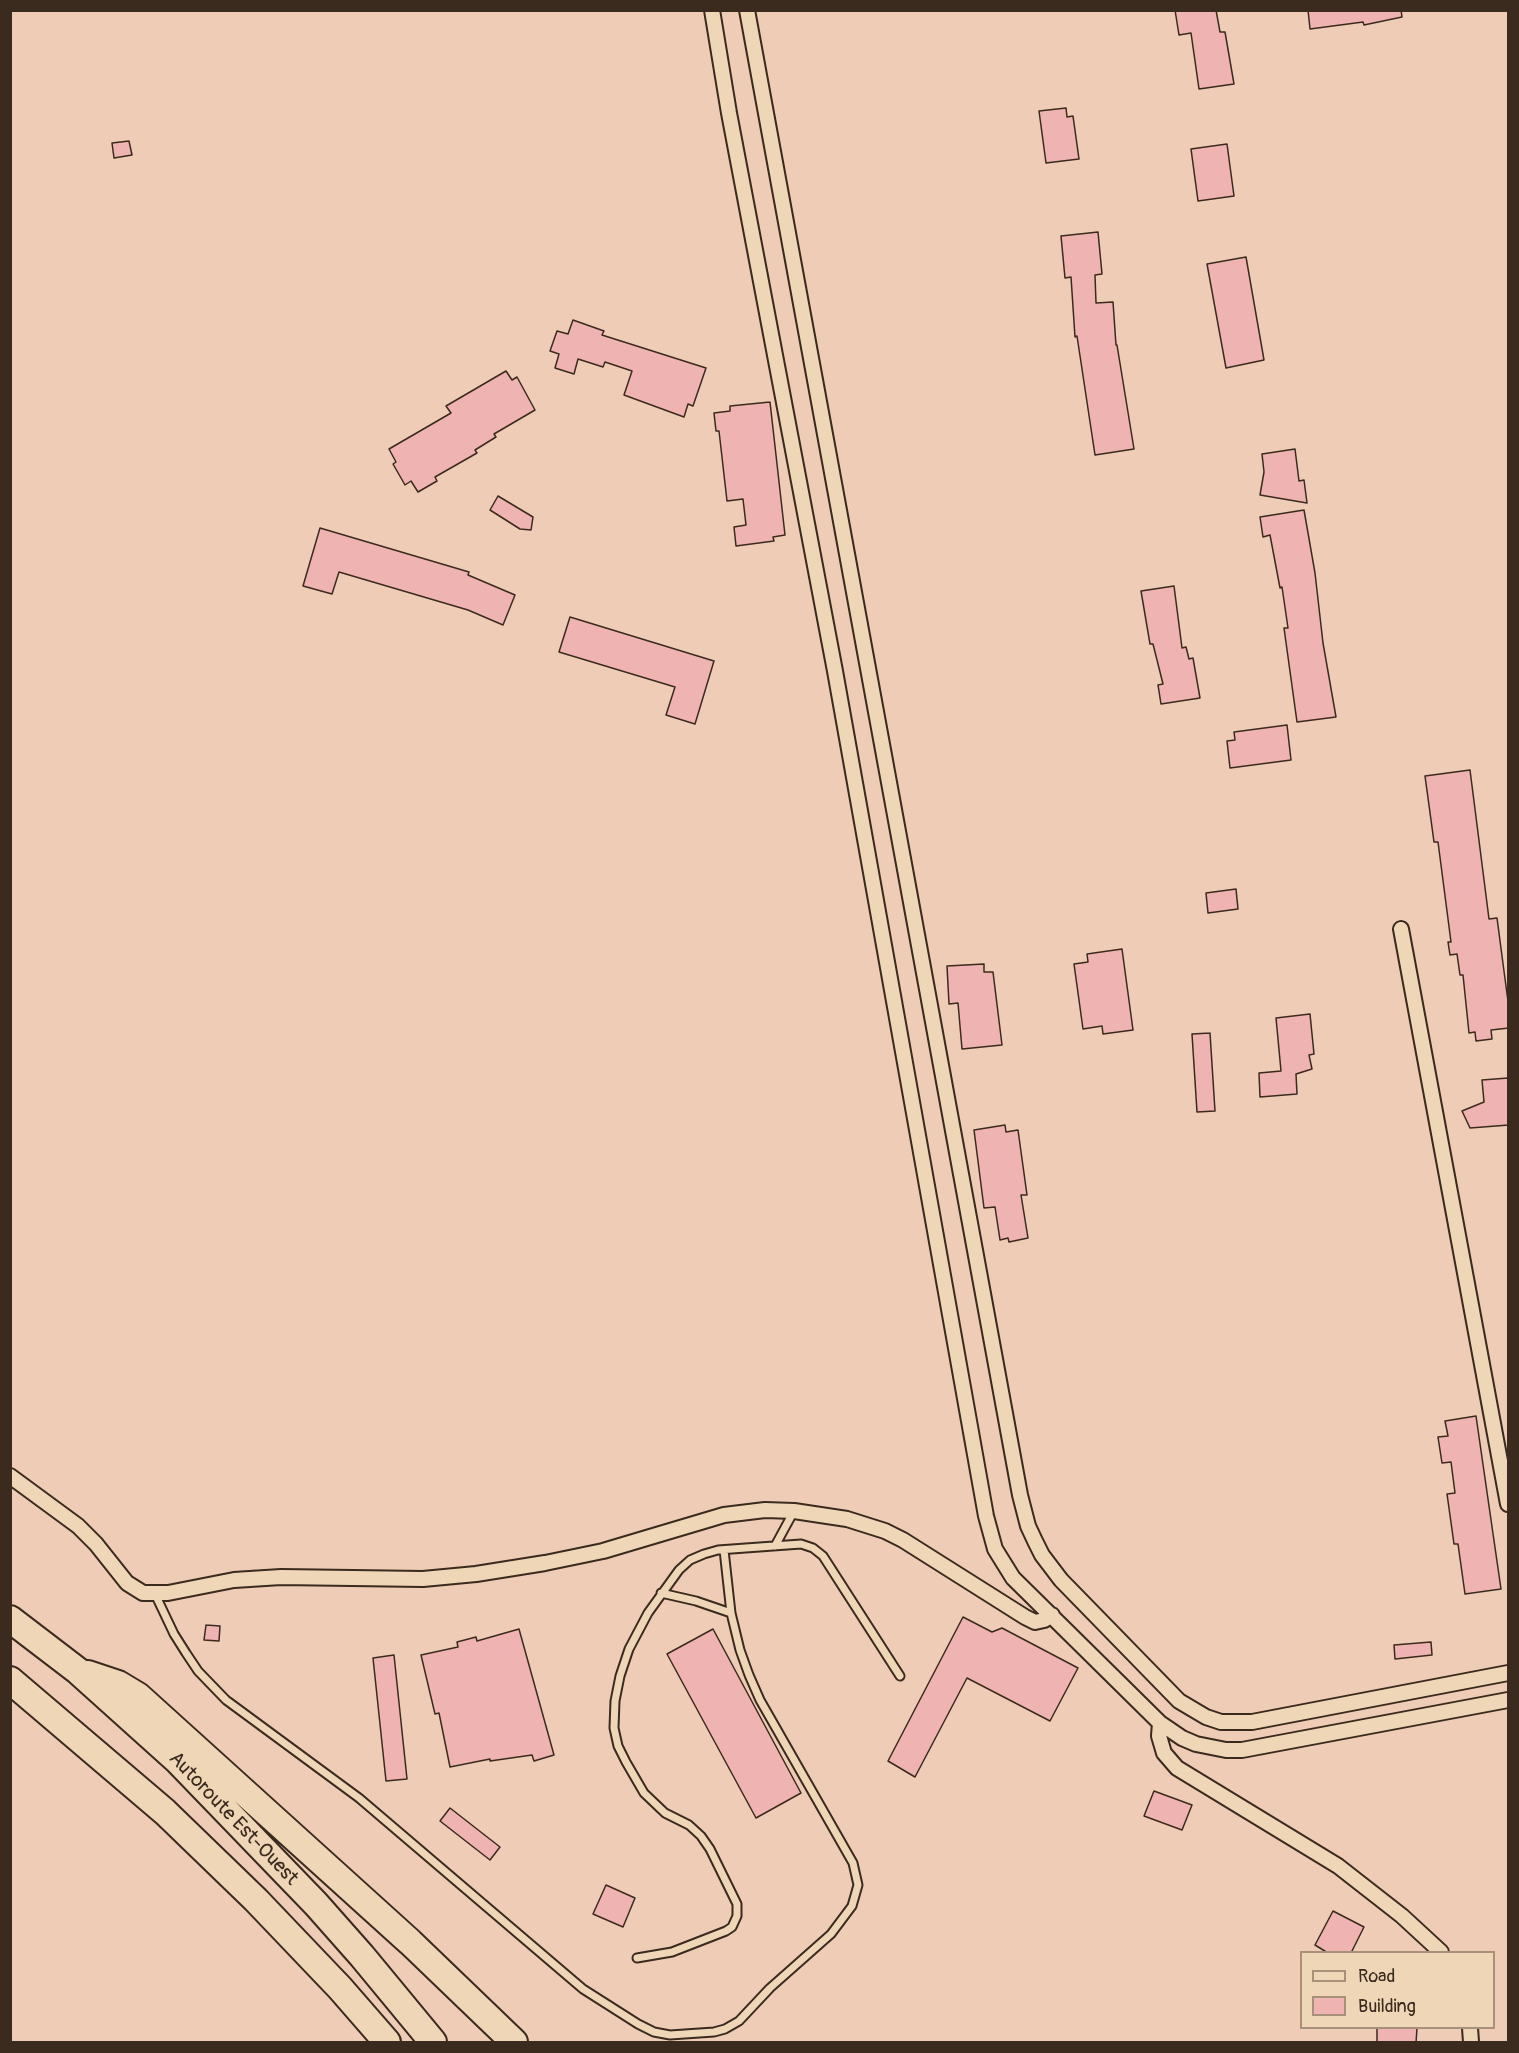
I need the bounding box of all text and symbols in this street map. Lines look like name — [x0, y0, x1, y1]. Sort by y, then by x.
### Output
street label: Autoroute Est-Ouest — [163, 1747, 303, 1891]
legend — [1300, 1951, 1495, 2029]
text: Road — [1358, 1965, 1395, 1988]
text: Building — [1358, 1995, 1416, 2018]

